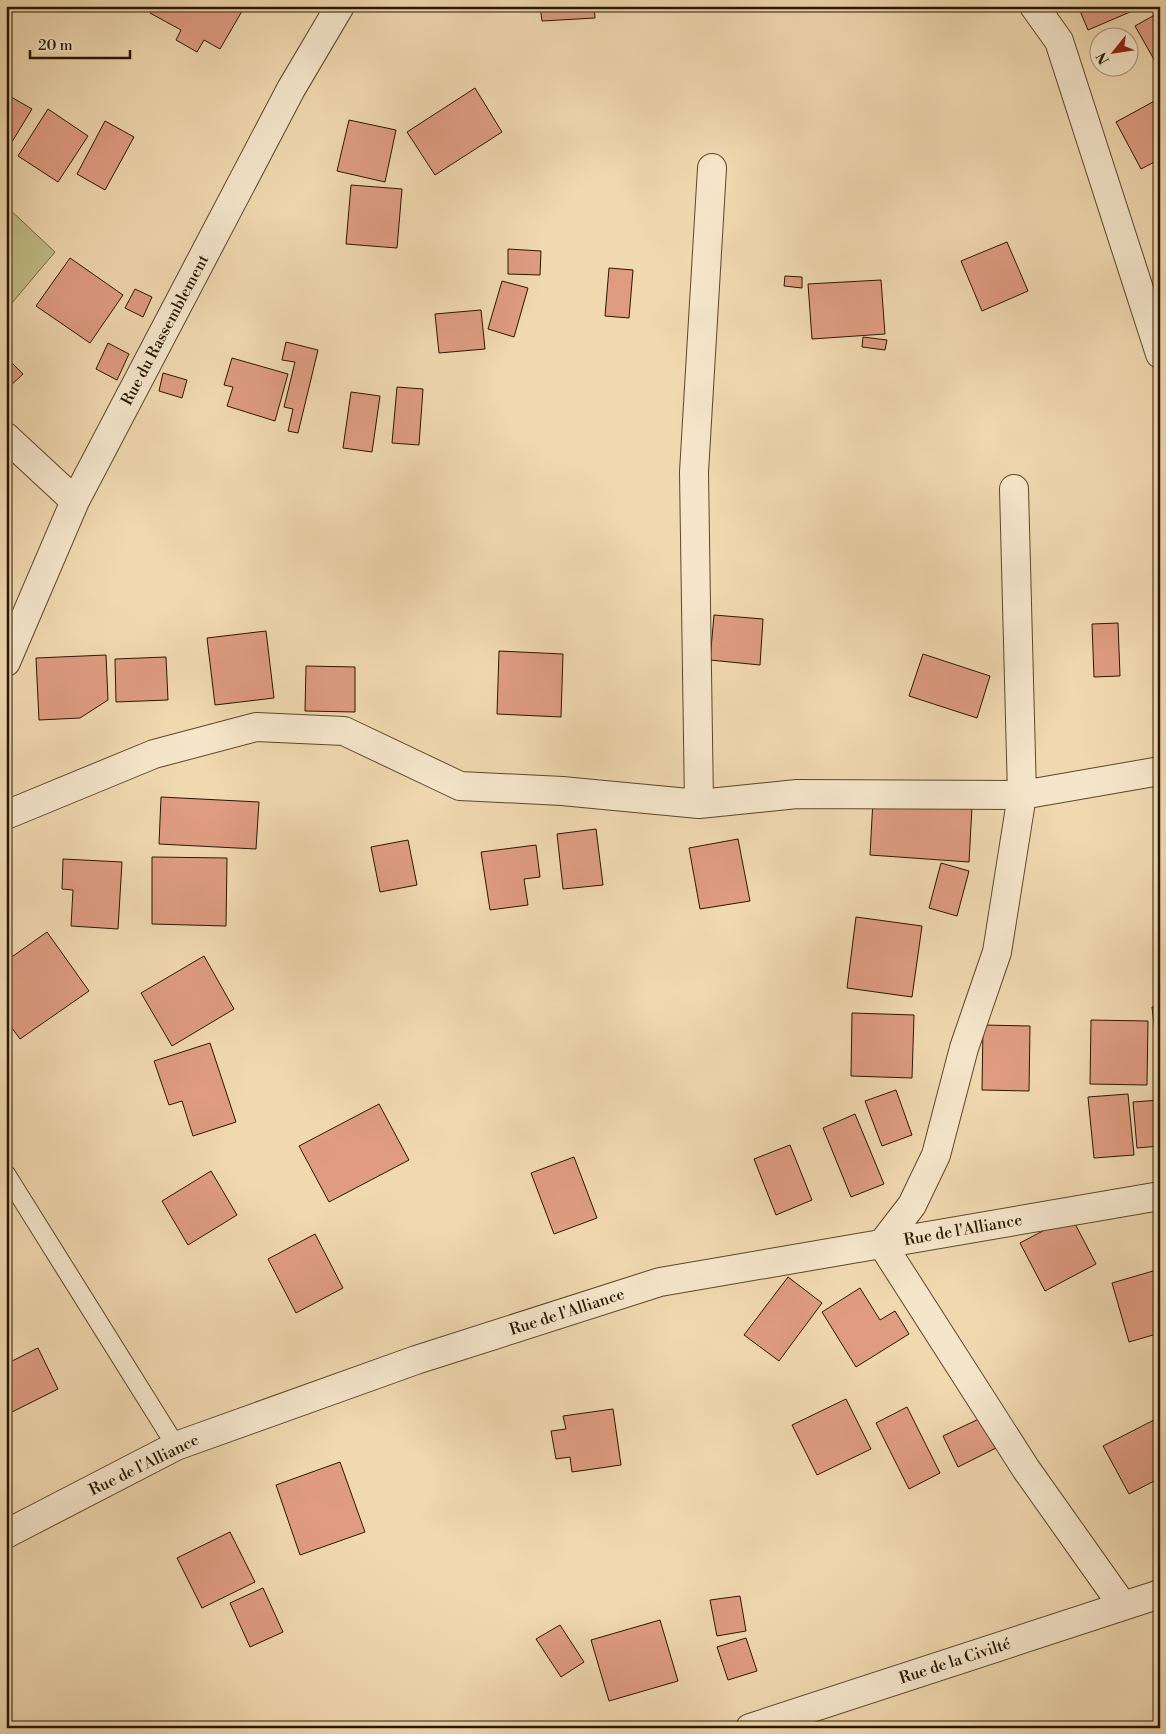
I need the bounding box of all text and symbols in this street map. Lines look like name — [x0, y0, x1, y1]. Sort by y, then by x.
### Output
scale bar — [30, 28, 130, 60]
north arrow — [1088, 28, 1138, 78]
text: 20 m — [38, 36, 73, 55]
text: N — [1093, 49, 1114, 67]
street label: Rue du Rassemblement — [117, 251, 213, 409]
street label: Rue de l'Alliance — [902, 1210, 1024, 1250]
street label: Rue de l'Alliance — [507, 1284, 627, 1340]
street label: Rue de l'Alliance — [86, 1430, 202, 1500]
street label: Rue de la Civilté — [897, 1634, 1013, 1688]

